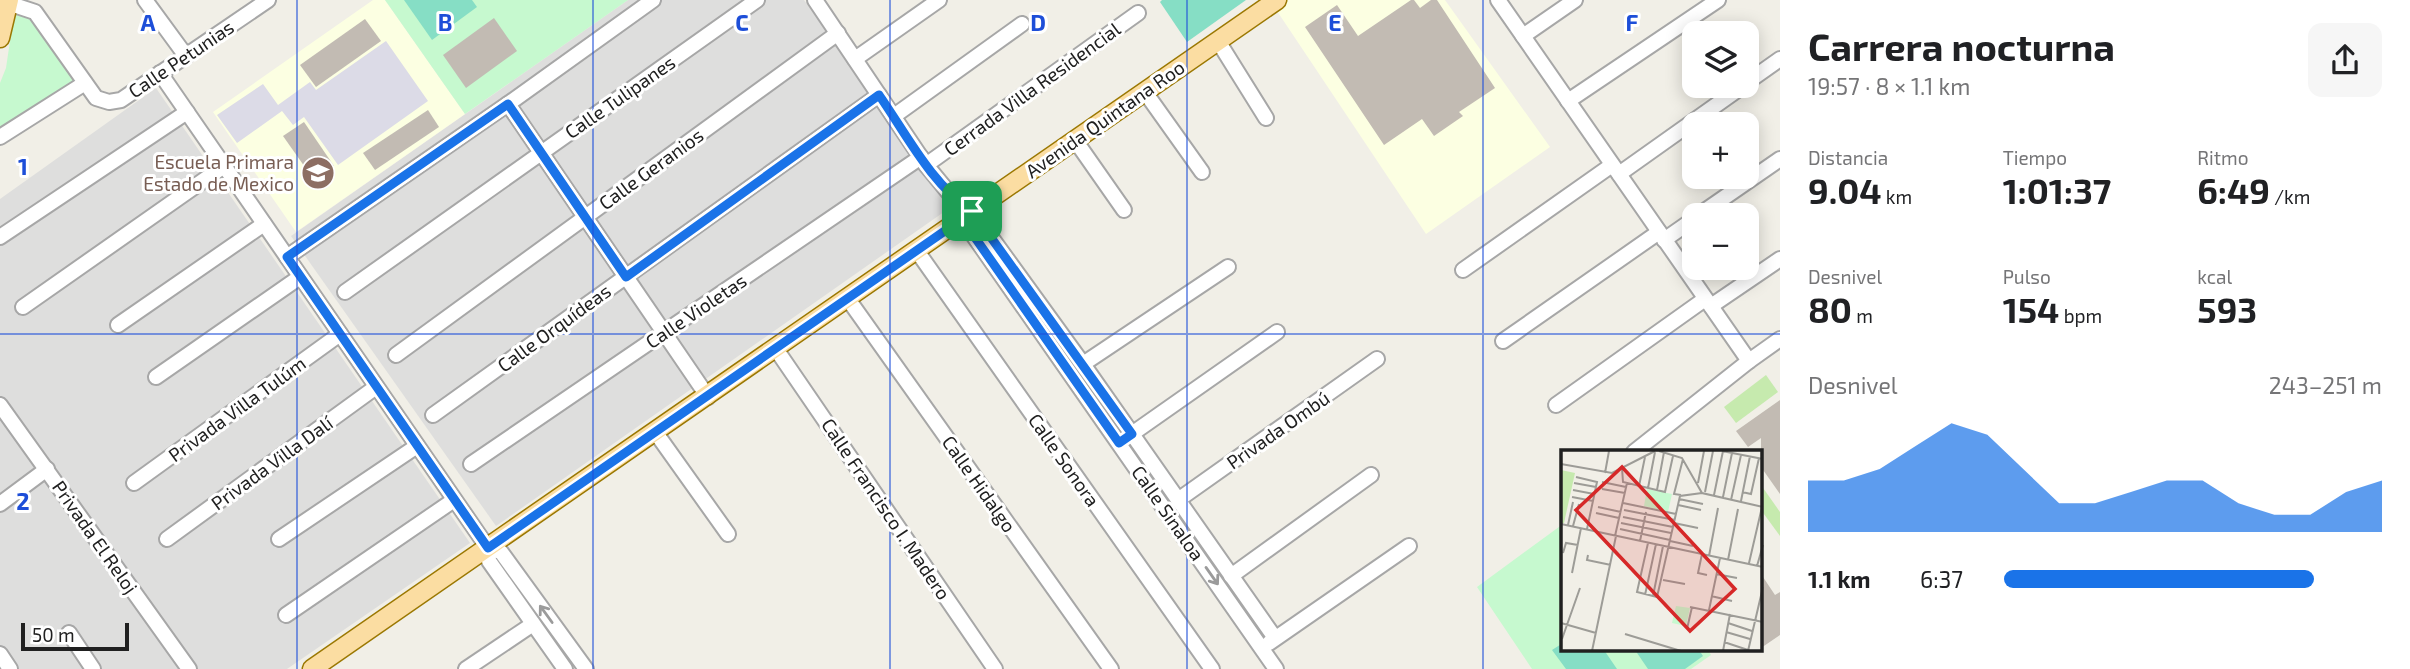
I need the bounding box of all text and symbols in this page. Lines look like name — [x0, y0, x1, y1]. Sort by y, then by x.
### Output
text: A — [140, 8, 156, 36]
text: B — [438, 8, 452, 36]
text: C — [735, 8, 749, 36]
text: D — [1030, 8, 1046, 36]
text: E — [1328, 8, 1342, 36]
text: F — [1626, 8, 1639, 36]
street label: Calle Petunias — [124, 15, 238, 102]
street label: Cerrada Villa Residencial — [939, 17, 1125, 160]
map controls — [1682, 21, 1759, 280]
button: layers — [1682, 21, 1759, 98]
text: Carrera nocturna — [1808, 23, 2115, 69]
button: share — [2308, 23, 2382, 97]
street label: Calle Tulipanes — [560, 50, 679, 143]
street label: Avenida Quintana Roo — [1021, 55, 1189, 182]
text: 19:57 · 8 × 1.1 km — [1808, 72, 1970, 100]
button: + — [1682, 112, 1759, 189]
street label: Calle Geranios — [594, 123, 707, 214]
text: Distancia — [1808, 146, 1888, 169]
text: Tiempo — [2003, 146, 2067, 169]
text: Ritmo — [2197, 146, 2248, 169]
place label: Escuela Primara Estado de Mexico — [143, 150, 294, 195]
text: 1 — [18, 152, 28, 180]
school or university icon: Escuela Primara Estado de Mexico — [299, 154, 337, 192]
text: 9.04 — [1808, 169, 1882, 211]
text: 1:01:37 — [2003, 169, 2111, 211]
text: 6:49 — [2197, 169, 2270, 211]
pin — [942, 181, 1002, 241]
text: km — [1882, 185, 1912, 208]
text: /km — [2270, 185, 2310, 208]
icon: arrive — [953, 192, 991, 230]
button: − — [1682, 203, 1759, 280]
text: Desnivel — [1808, 265, 1882, 288]
text: Pulso — [2003, 265, 2051, 288]
text: kcal — [2197, 265, 2232, 288]
street label: Calle Violetas — [641, 268, 751, 353]
street label: Calle Orquídeas — [492, 279, 615, 376]
text: 80 — [1808, 288, 1852, 330]
text: 154 — [2003, 288, 2059, 330]
text: 593 — [2197, 288, 2257, 330]
text: m — [1852, 304, 1873, 327]
text: bpm — [2059, 304, 2102, 327]
street label: Privada Villa Tulúm — [164, 351, 310, 466]
text: Desnivel — [1808, 371, 1898, 399]
text: 243–251 m — [2269, 371, 2382, 399]
street label: Privada Ombú — [1222, 386, 1334, 474]
street label: Calle Sonora — [1024, 409, 1105, 511]
street label: Privada Villa Dalí — [206, 410, 338, 514]
street label: Calle Francisco I. Madero — [817, 414, 956, 604]
street label: Calle Hidalgo — [938, 431, 1021, 536]
inset map — [1561, 450, 1762, 652]
street label: Calle Sinaloa — [1127, 461, 1210, 565]
street label: Privada El Reloj — [48, 476, 143, 598]
text: 2 — [16, 487, 30, 515]
text: 1.1 km — [1808, 565, 1871, 593]
text: 6:37 — [1920, 565, 1963, 593]
one-way arrow — [1205, 566, 1219, 585]
one-way arrow — [539, 605, 553, 624]
scale bar — [21, 620, 130, 652]
text: 50 m — [32, 623, 75, 646]

